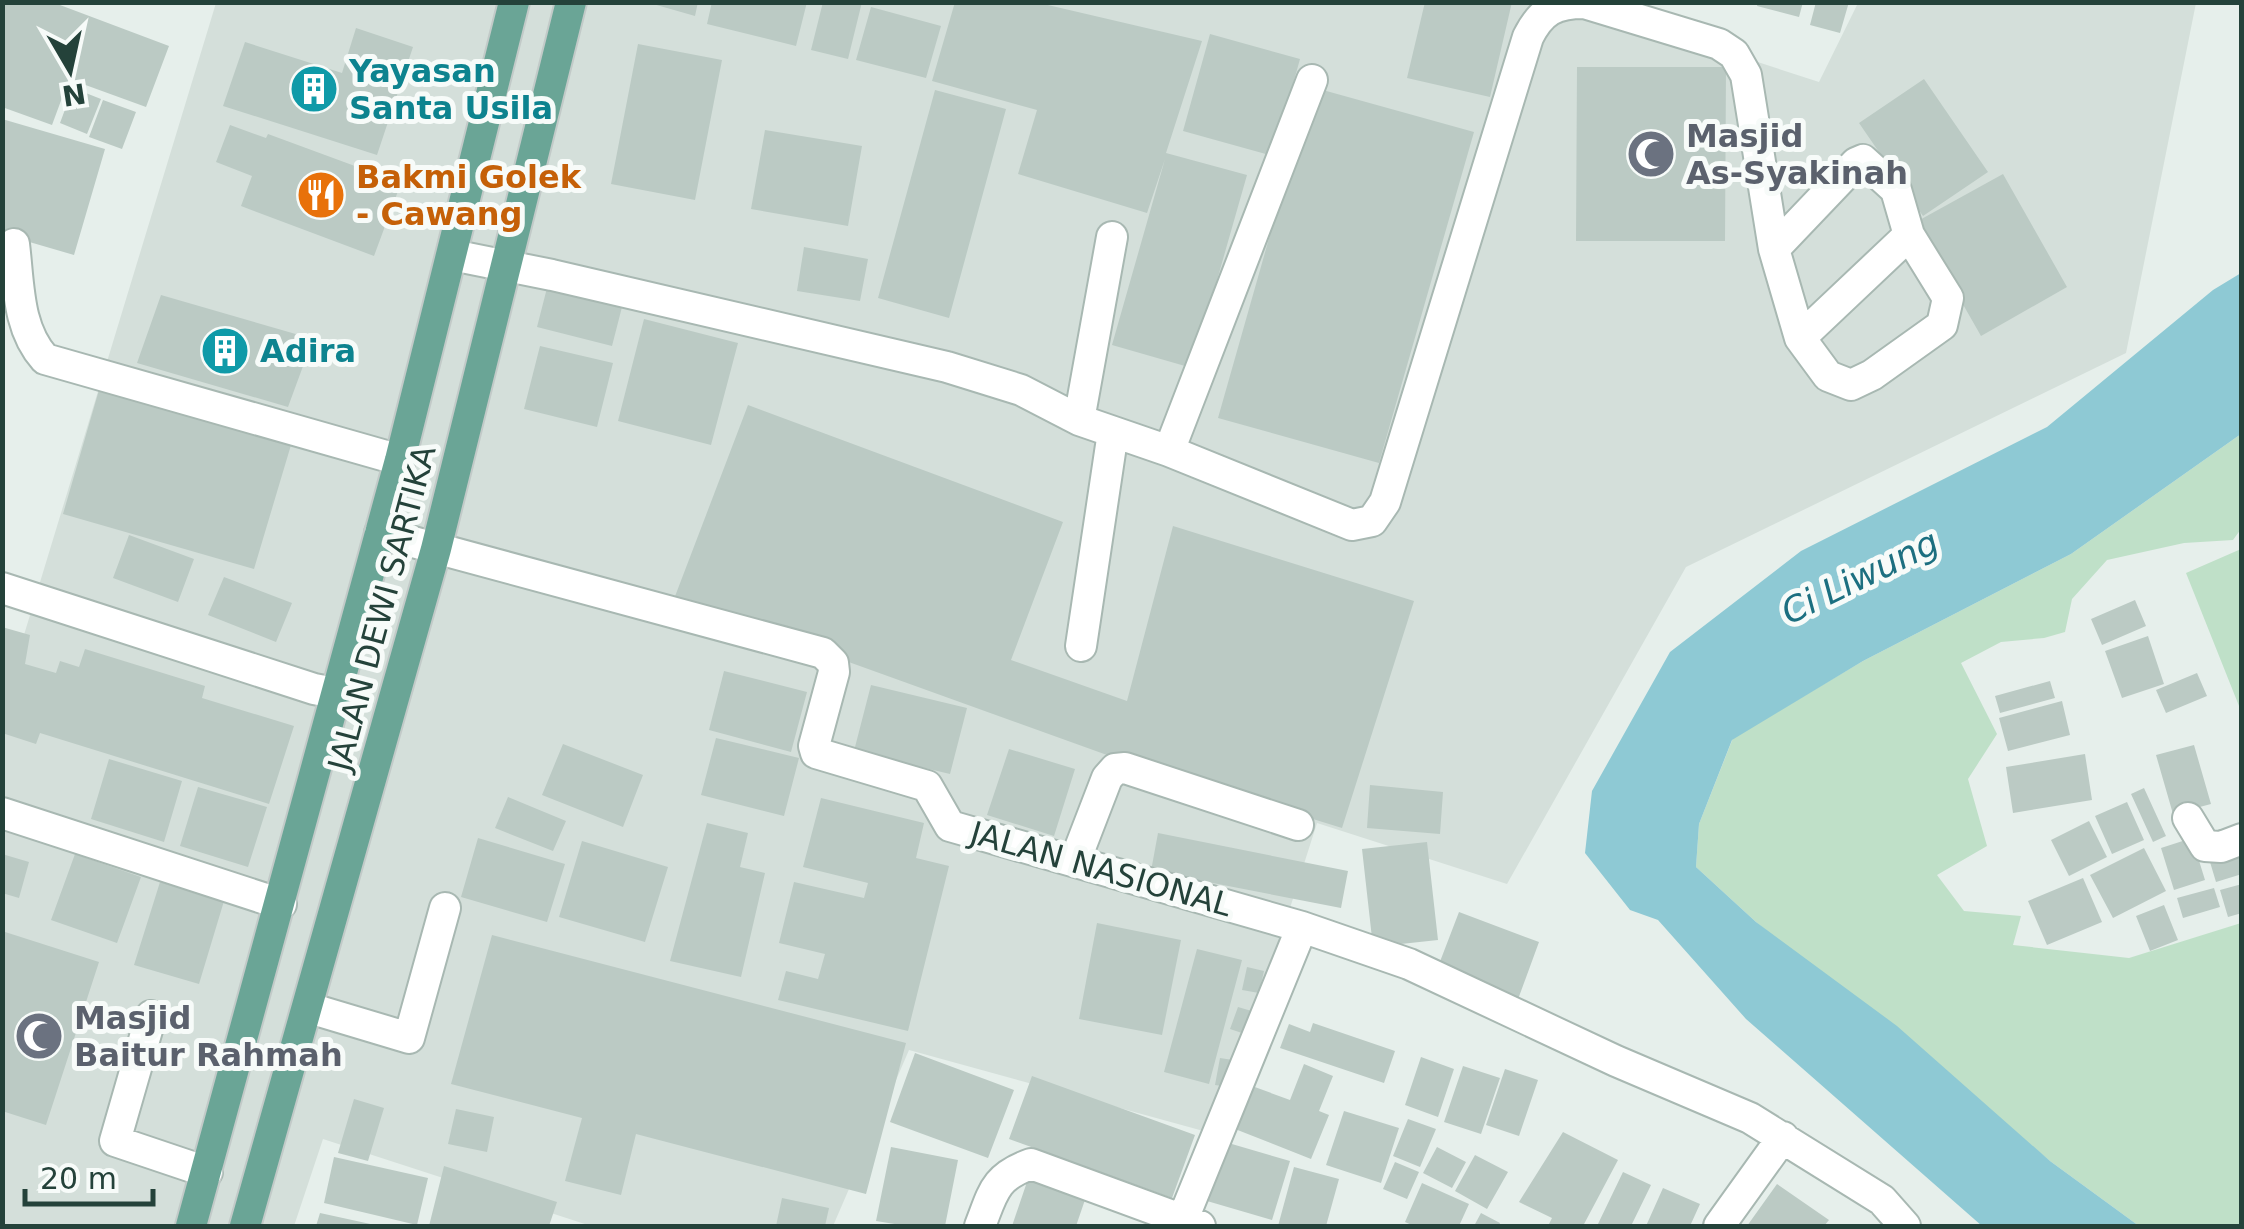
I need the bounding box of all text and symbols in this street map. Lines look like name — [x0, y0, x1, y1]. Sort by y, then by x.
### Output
north arrow — [20, 20, 120, 120]
place label: Yayasan Santa Usila — [348, 52, 553, 127]
building icon: Yayasan Santa Usila — [288, 63, 340, 115]
text: N — [60, 76, 88, 112]
place label: Masjid As-Syakinah — [1686, 117, 1908, 192]
mosque icon: Masjid As-Syakinah — [1625, 128, 1677, 180]
place label: Bakmi Golek - Cawang — [356, 158, 582, 233]
restaurant icon: Bakmi Golek - Cawang — [295, 169, 347, 221]
building icon: Adira — [199, 325, 251, 377]
place label: Adira — [260, 332, 356, 370]
street label: JALAN DEWI SARTIKA — [320, 441, 444, 777]
water label: Ci Liwung — [1775, 522, 1945, 632]
street label: JALAN NASIONAL — [964, 813, 1236, 924]
place label: Masjid Baitur Rahmah — [74, 999, 343, 1074]
mosque icon: Masjid Baitur Rahmah — [13, 1010, 65, 1062]
scale bar — [25, 1144, 152, 1206]
text: 20 m — [40, 1161, 117, 1196]

